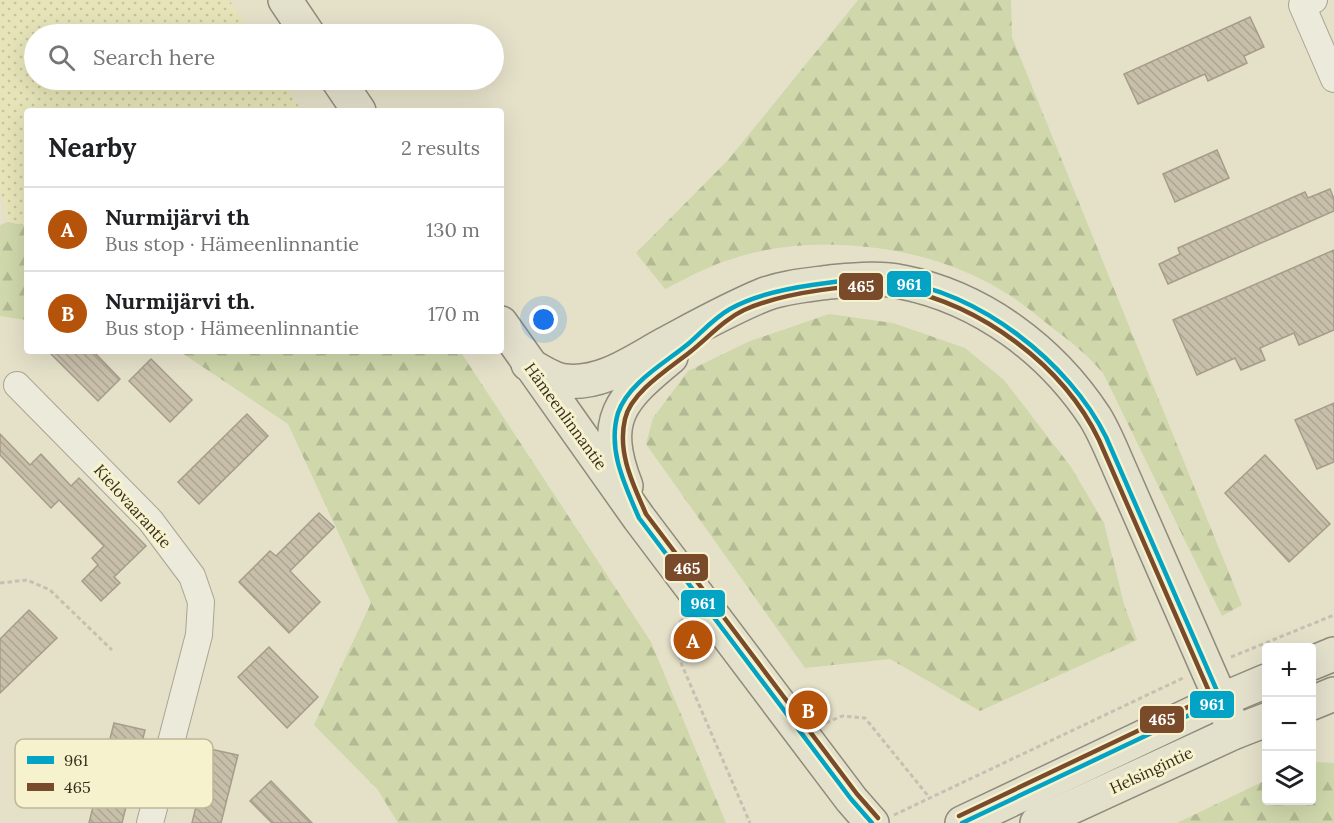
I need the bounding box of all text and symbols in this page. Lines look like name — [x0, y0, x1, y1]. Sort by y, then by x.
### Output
search box — [24, 24, 504, 90]
icon: search — [45, 41, 78, 74]
text: Search here — [93, 43, 215, 71]
text: Nearby — [48, 131, 136, 164]
text: 2 results — [401, 135, 480, 160]
text: Nurmijärvi th — [105, 203, 250, 231]
text: A — [61, 217, 74, 242]
text: 130 m — [426, 217, 480, 242]
text: Bus stop · Hämeenlinnantie — [105, 231, 359, 256]
line badge: 961 — [886, 270, 932, 298]
line badge: 465 — [838, 272, 884, 301]
text: 961 — [897, 274, 921, 294]
text: 465 — [848, 276, 875, 296]
text: Nurmijärvi th. — [105, 287, 255, 315]
text: B — [61, 301, 74, 326]
text: 170 m — [428, 301, 480, 326]
your location — [529, 305, 558, 334]
text: Bus stop · Hämeenlinnantie — [105, 315, 359, 340]
street label: Hämeenlinnantie — [520, 359, 612, 474]
street label: Kielovaarantie — [90, 460, 176, 552]
line badge: 465 — [664, 553, 709, 582]
text: 465 — [674, 558, 701, 578]
line badge: 961 — [680, 589, 726, 618]
text: 961 — [691, 593, 715, 613]
pin: A — [674, 618, 712, 662]
map controls — [1262, 643, 1316, 805]
button: + — [1262, 643, 1316, 697]
pin: B — [788, 688, 828, 732]
line badge: 961 — [1189, 690, 1235, 719]
text: 961 — [1200, 694, 1224, 714]
button: − — [1262, 697, 1316, 751]
line badge: 465 — [1139, 705, 1185, 734]
text: 465 — [1149, 709, 1176, 729]
legend — [15, 739, 213, 808]
street label: Helsingintie — [1106, 742, 1196, 798]
text: 961 — [64, 750, 88, 770]
button: layers — [1262, 751, 1316, 805]
text: 465 — [64, 777, 91, 797]

